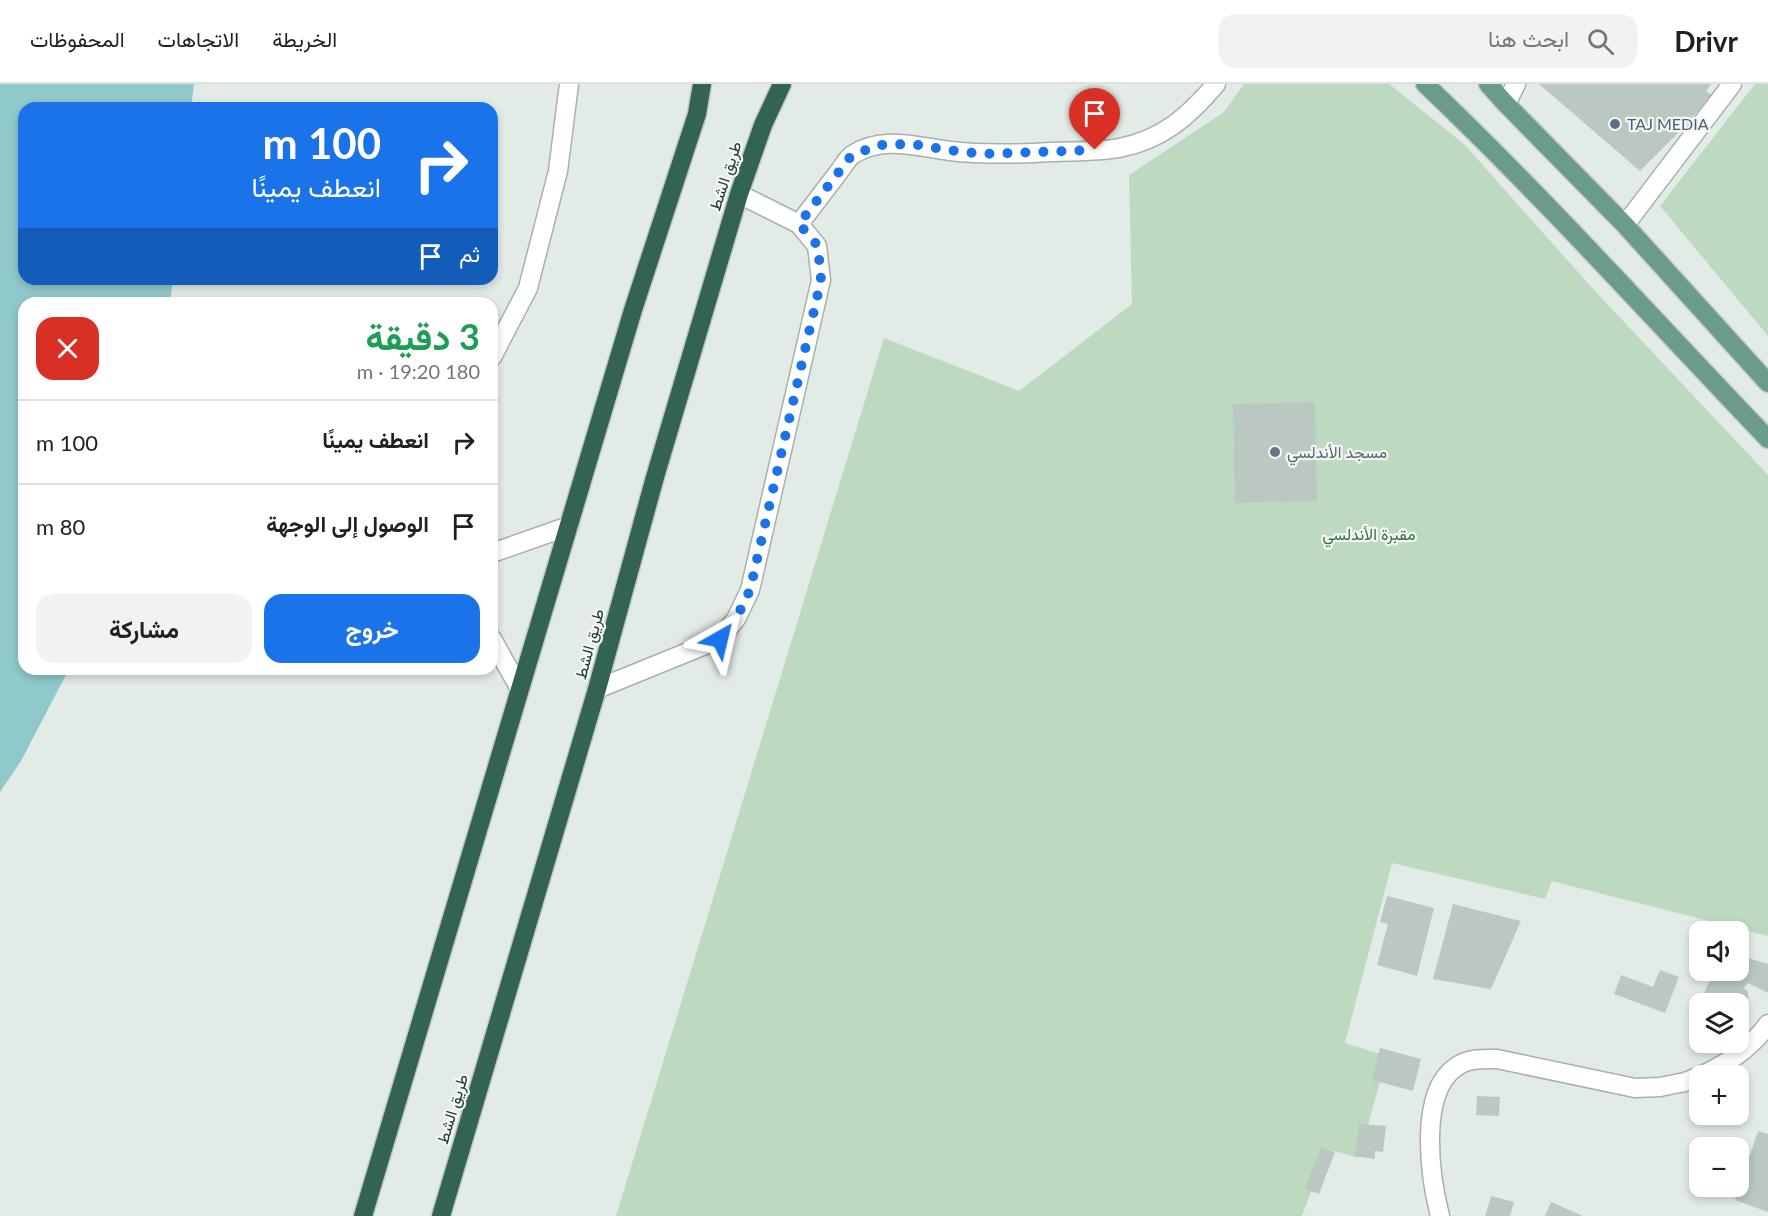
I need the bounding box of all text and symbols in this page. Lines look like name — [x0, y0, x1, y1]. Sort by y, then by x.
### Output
search box — [1218, 14, 1638, 68]
text: Drivr — [1674, 24, 1738, 58]
text: ابحث هنا — [1488, 25, 1569, 52]
icon: search — [1584, 25, 1617, 58]
text: المحفوظات — [30, 26, 125, 51]
text: الاتجاهات — [158, 26, 239, 51]
text: الخريطة — [272, 26, 337, 51]
pin — [1069, 88, 1120, 150]
icon: arrive — [1078, 97, 1111, 130]
place label: TAJ MEDIA — [1627, 114, 1709, 133]
marker: TAJ MEDIA — [1608, 117, 1622, 131]
text: 100 m — [263, 118, 381, 168]
icon: right — [402, 126, 480, 204]
street label: طريق الشط — [704, 139, 747, 214]
text: انعطف يمينًا — [252, 170, 381, 203]
icon: arrive — [414, 240, 447, 273]
text: ثم — [459, 240, 480, 267]
text: 3 دقيقة — [365, 314, 480, 358]
button: close — [36, 317, 99, 380]
text: 180 m · 19:20 — [357, 359, 480, 383]
text: انعطف يمينًا — [322, 426, 429, 453]
icon: right — [447, 426, 480, 459]
text: 100 m — [36, 429, 98, 456]
place label: مسجد الأندلسي — [1287, 442, 1387, 466]
marker: مسجد الأندلسي — [1268, 445, 1282, 459]
text: الوصول إلى الوجهة — [266, 510, 429, 537]
icon: arrive — [447, 510, 480, 543]
text: 80 m — [36, 513, 85, 540]
park label: مقبرة الأندلسي — [1323, 524, 1415, 548]
button: مشاركة — [36, 594, 252, 663]
button: خروج — [264, 594, 480, 663]
street label: طريق الشط — [570, 607, 609, 682]
position arrow — [688, 607, 752, 671]
map controls — [1689, 921, 1749, 1197]
button: sound — [1689, 921, 1749, 981]
button: layers — [1689, 993, 1749, 1053]
button: + — [1689, 1065, 1749, 1125]
street label: طريق الشط — [432, 1072, 473, 1147]
button: − — [1689, 1137, 1749, 1197]

